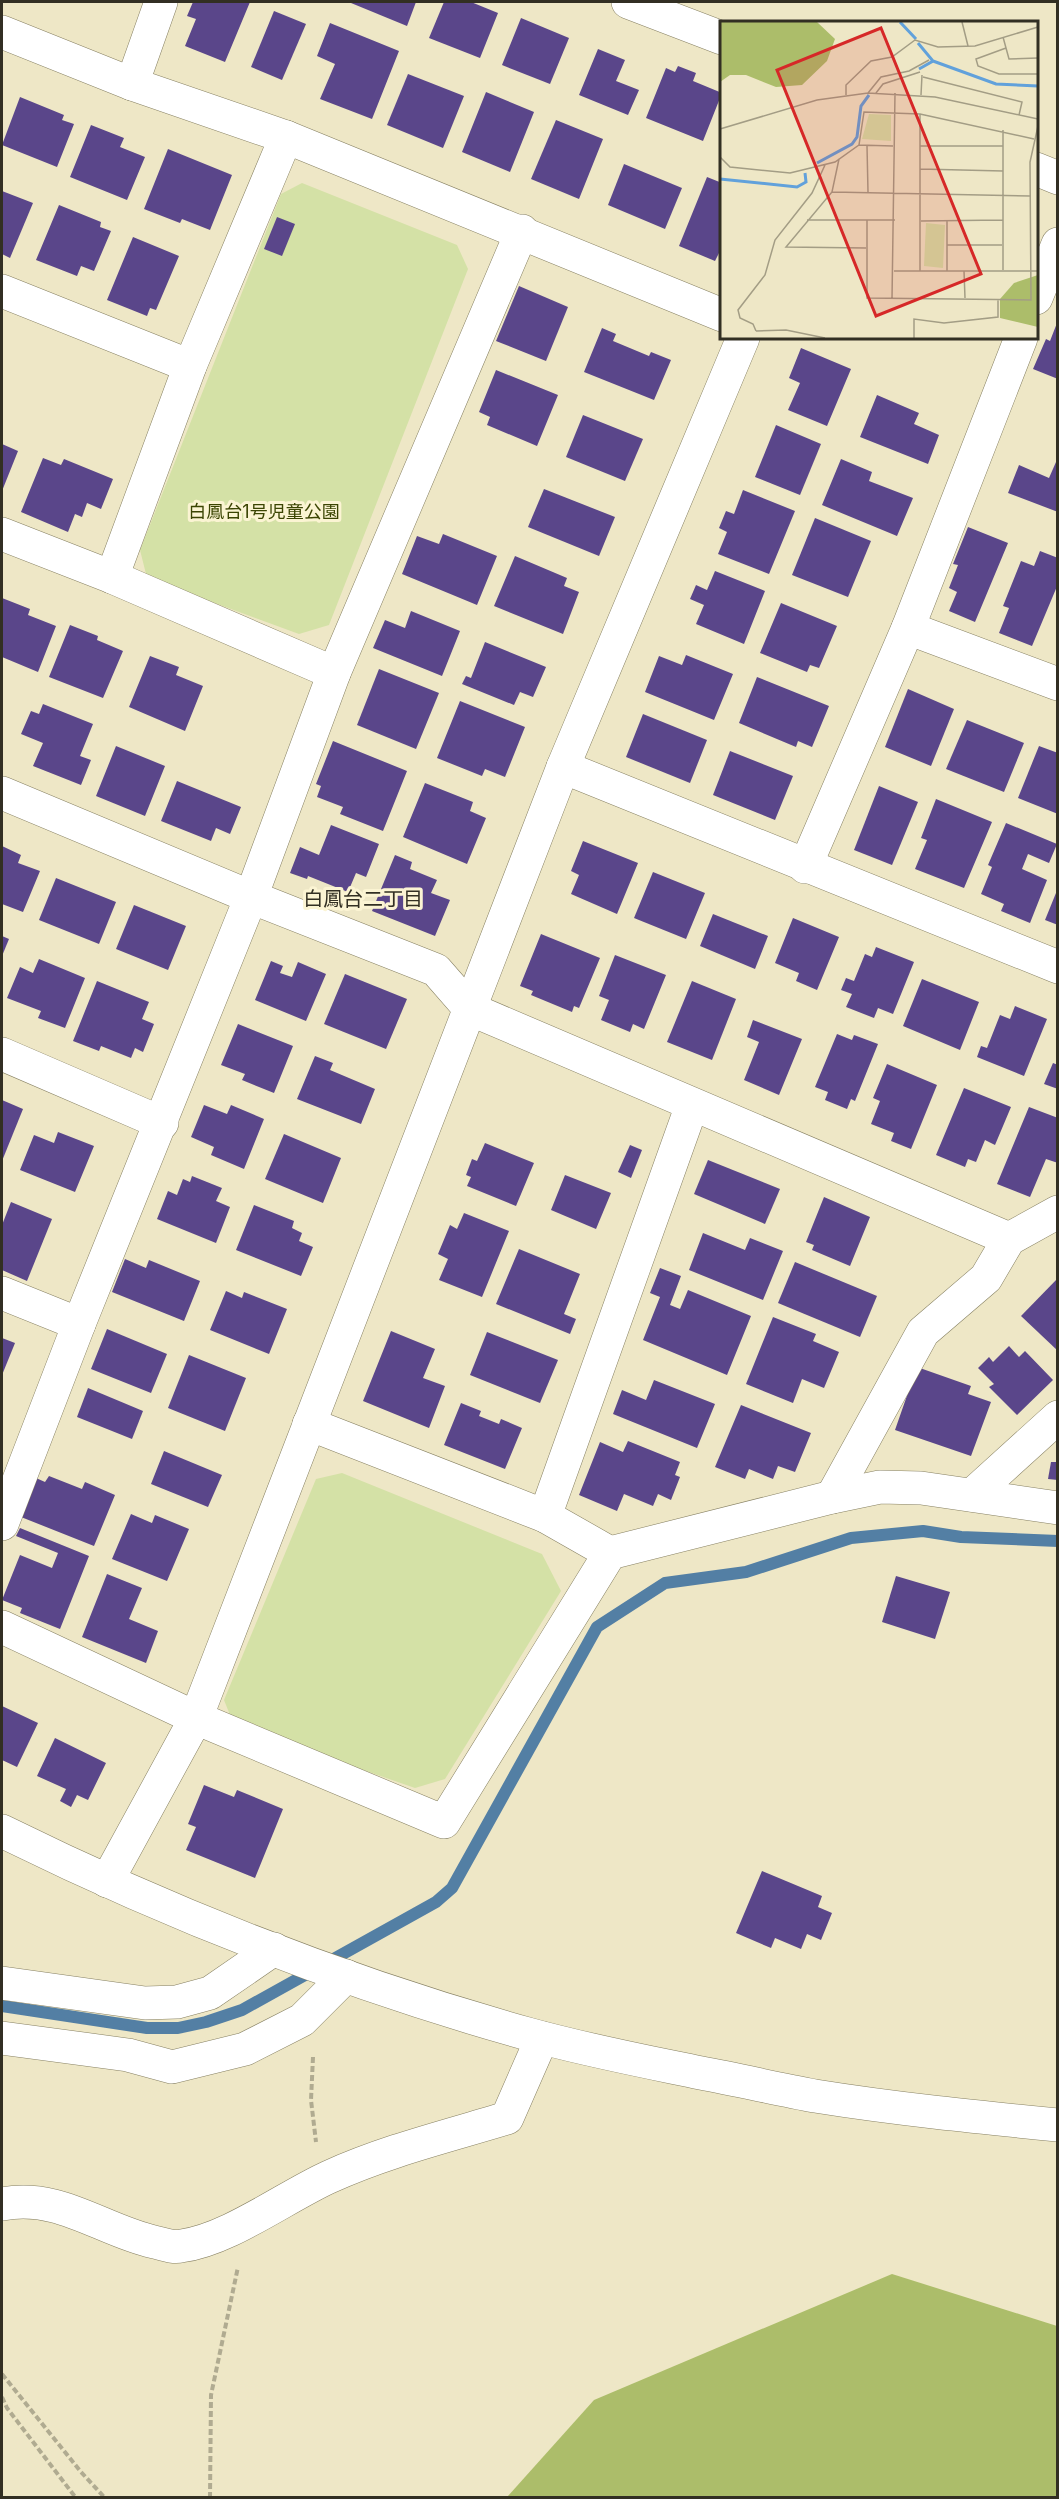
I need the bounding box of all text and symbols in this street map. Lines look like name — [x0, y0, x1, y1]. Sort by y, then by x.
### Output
inset map — [720, 21, 1038, 339]
park label: 白鳳台1号児童公園 — [188, 501, 340, 522]
district label: 白鳳台二丁目 — [303, 887, 423, 911]

